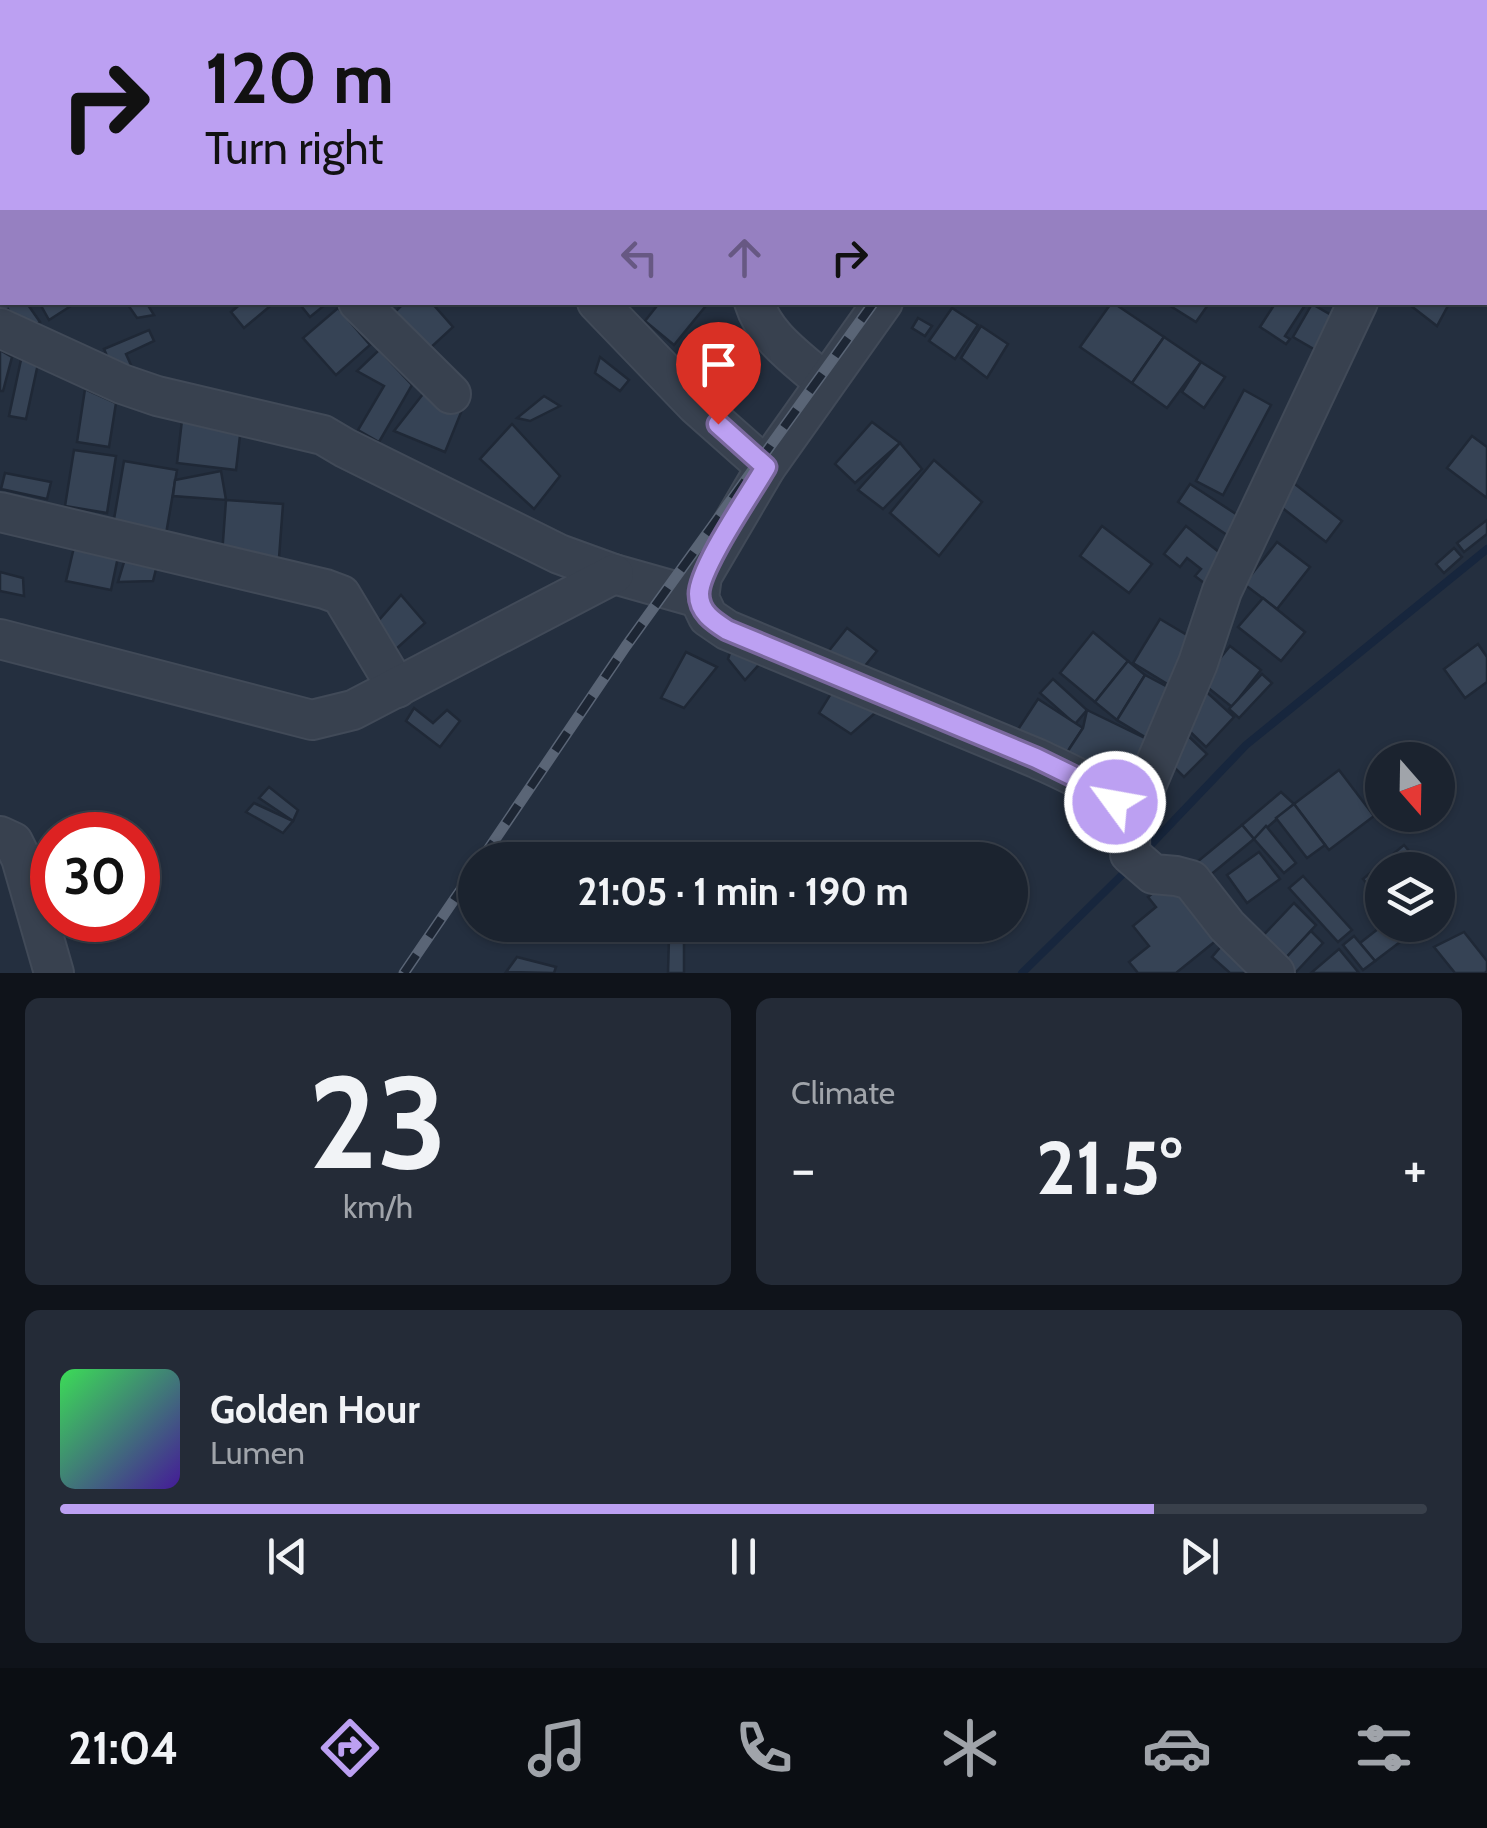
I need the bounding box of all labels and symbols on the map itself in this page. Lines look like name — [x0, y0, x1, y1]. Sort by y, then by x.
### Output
pin — [676, 322, 761, 425]
north arrow — [1365, 742, 1455, 832]
position arrow — [1063, 750, 1167, 854]
speed limit sign: 30 — [30, 812, 160, 942]

